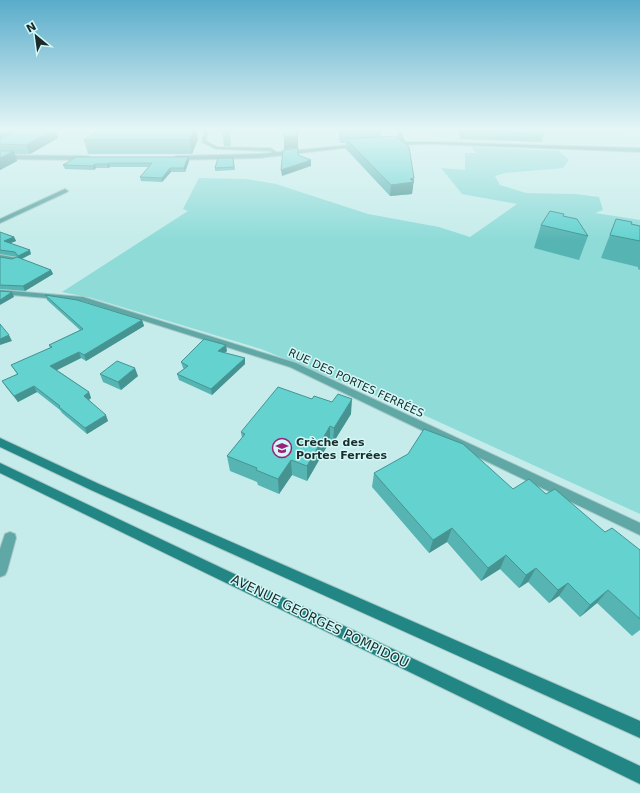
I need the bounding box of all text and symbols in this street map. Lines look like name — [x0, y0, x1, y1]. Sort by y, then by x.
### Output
north arrow — [16, 16, 56, 56]
text: N — [24, 20, 39, 36]
street label: RUE DES PORTES FERRÉES — [286, 346, 426, 420]
place label: Crèche des Portes Ferrées — [296, 436, 387, 462]
school or university icon: Crèche des Portes Ferrées — [271, 437, 293, 459]
street label: AVENUE GEORGES POMPIDOU — [229, 571, 411, 671]

